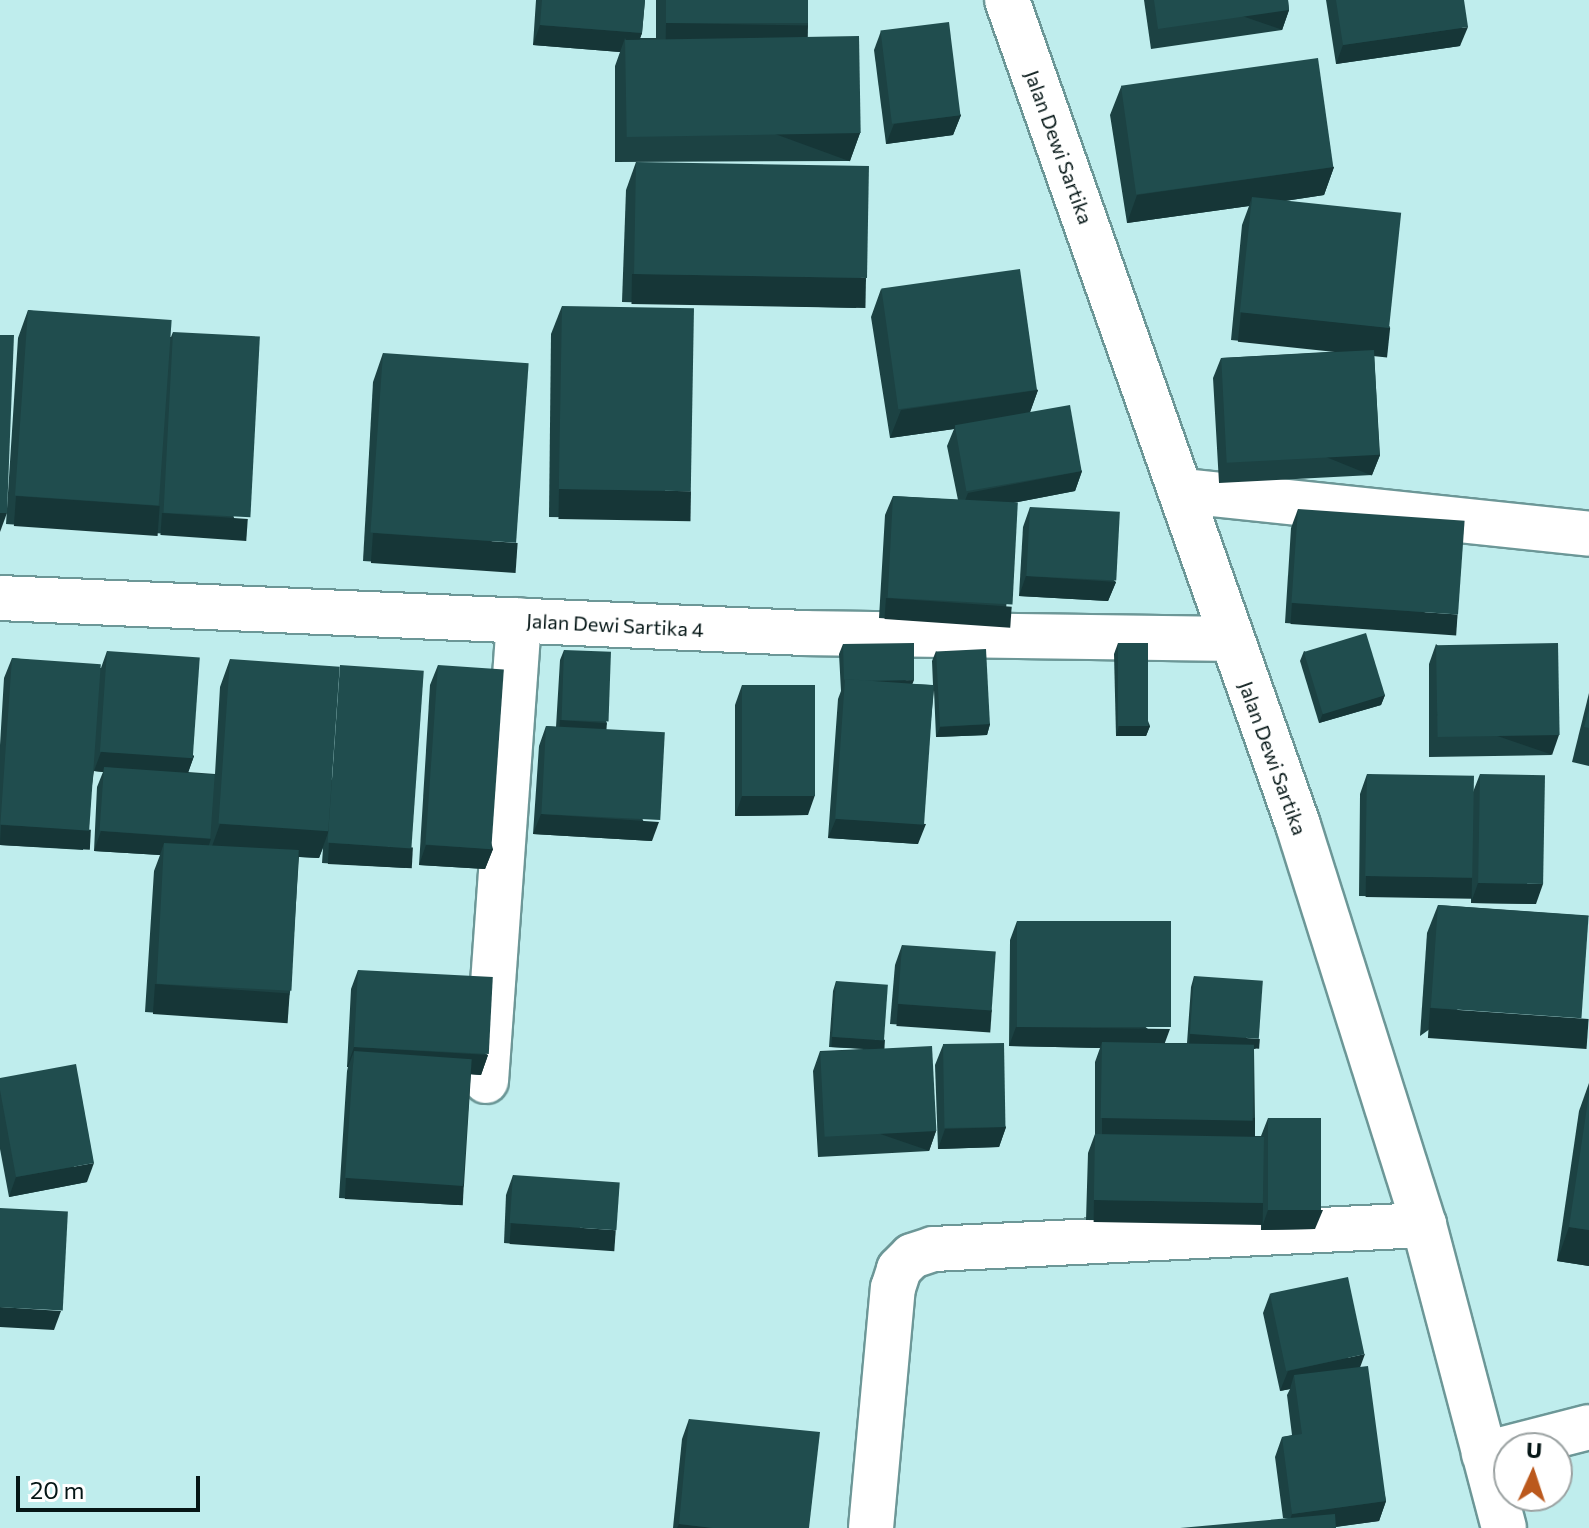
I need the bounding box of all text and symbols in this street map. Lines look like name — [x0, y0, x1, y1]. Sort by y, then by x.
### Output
street label: Jalan Dewi Sartika — [1020, 67, 1098, 227]
street label: Jalan Dewi Sartika 4 — [526, 608, 704, 642]
street label: Jalan Dewi Sartika — [1234, 678, 1312, 838]
north arrow — [1493, 1432, 1573, 1512]
text: U — [1525, 1436, 1543, 1463]
scale bar — [20, 1460, 204, 1510]
text: 20 m — [30, 1475, 84, 1504]

